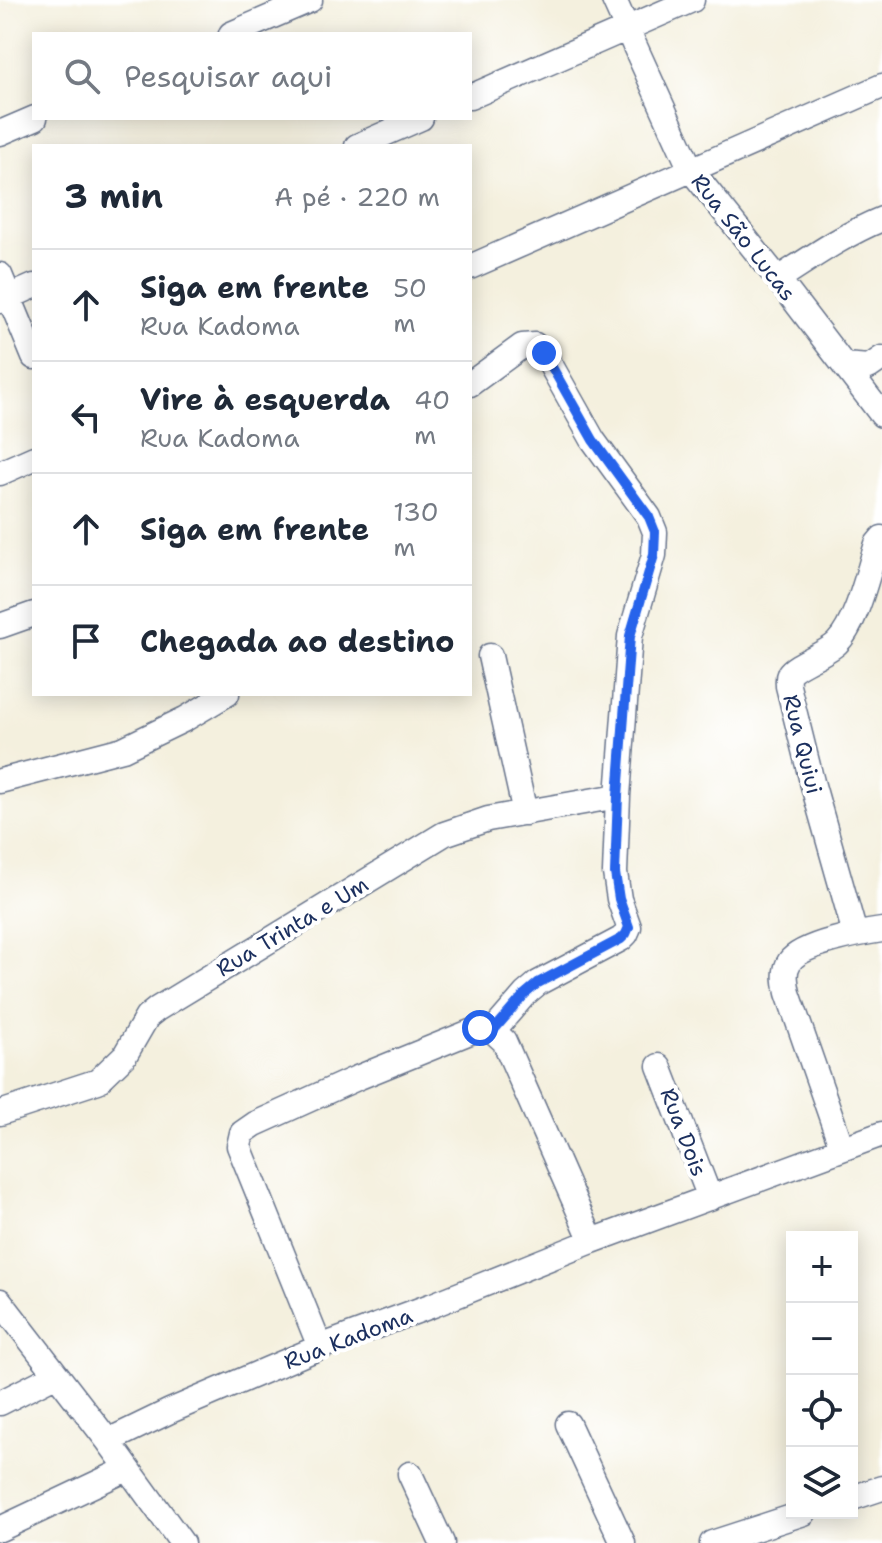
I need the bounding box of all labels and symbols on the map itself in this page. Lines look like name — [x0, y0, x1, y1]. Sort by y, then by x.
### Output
street label: Rua São Lucas — [685, 168, 802, 307]
route end — [526, 335, 562, 371]
street label: Rua Quiui — [776, 691, 829, 797]
street label: Rua Trinta e Um — [211, 870, 374, 983]
route start — [462, 1010, 498, 1046]
street label: Rua Dois — [653, 1084, 714, 1181]
street label: Rua Kadoma — [280, 1301, 417, 1376]

